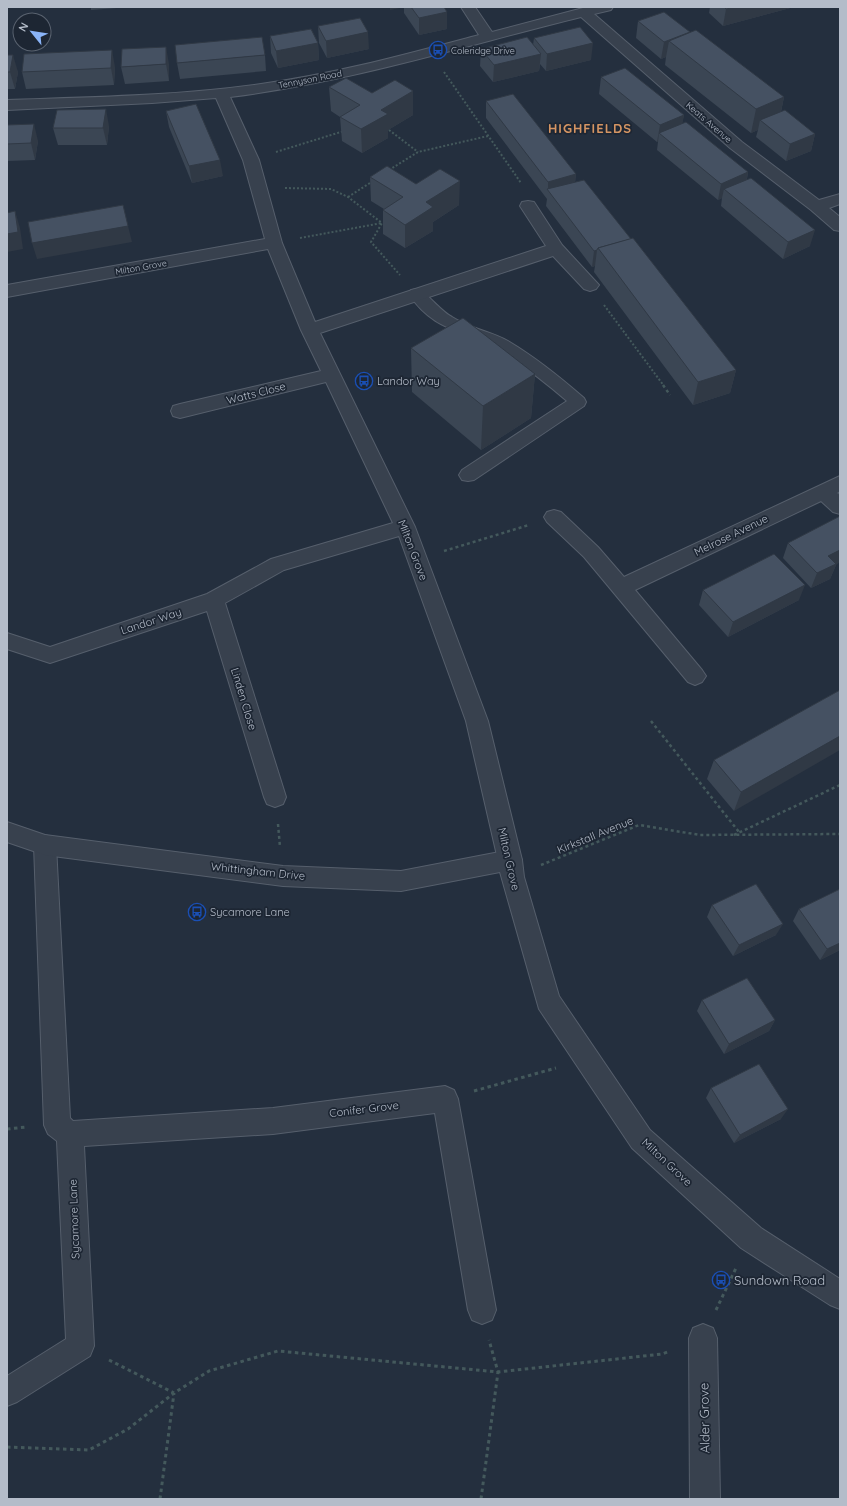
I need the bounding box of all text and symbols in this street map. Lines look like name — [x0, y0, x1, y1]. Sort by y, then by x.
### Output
north arrow — [12, 12, 52, 52]
text: N — [15, 20, 31, 34]
bus stop icon: Coleridge Drive — [428, 40, 448, 60]
place label: Coleridge Drive — [451, 45, 515, 56]
street label: Tennyson Road — [277, 67, 343, 91]
street label: Keats Avenue — [684, 99, 734, 145]
district label: HIGHFIELDS — [548, 120, 632, 136]
street label: Milton Grove — [114, 257, 168, 277]
bus stop icon: Landor Way — [354, 371, 374, 391]
place label: Landor Way — [377, 374, 440, 388]
street label: Watts Close — [225, 379, 287, 407]
street label: Melrose Avenue — [692, 511, 770, 559]
street label: Milton Grove — [395, 518, 431, 582]
street label: Landor Way — [119, 605, 183, 637]
street label: Linden Close — [228, 666, 260, 732]
street label: Kirkstall Avenue — [555, 813, 635, 857]
street label: Milton Grove — [495, 826, 523, 892]
street label: Whittingham Drive — [210, 859, 306, 883]
bus stop icon: Sycamore Lane — [187, 902, 207, 922]
place label: Sycamore Lane — [210, 905, 290, 919]
street label: Conifer Grove — [329, 1098, 399, 1120]
street label: Milton Grove — [639, 1135, 695, 1189]
street label: Sycamore Lane — [66, 1179, 82, 1259]
bus stop icon: Sundown Road — [711, 1270, 731, 1290]
place label: Sundown Road — [734, 1272, 825, 1288]
street label: Alder Grove — [695, 1382, 713, 1454]

